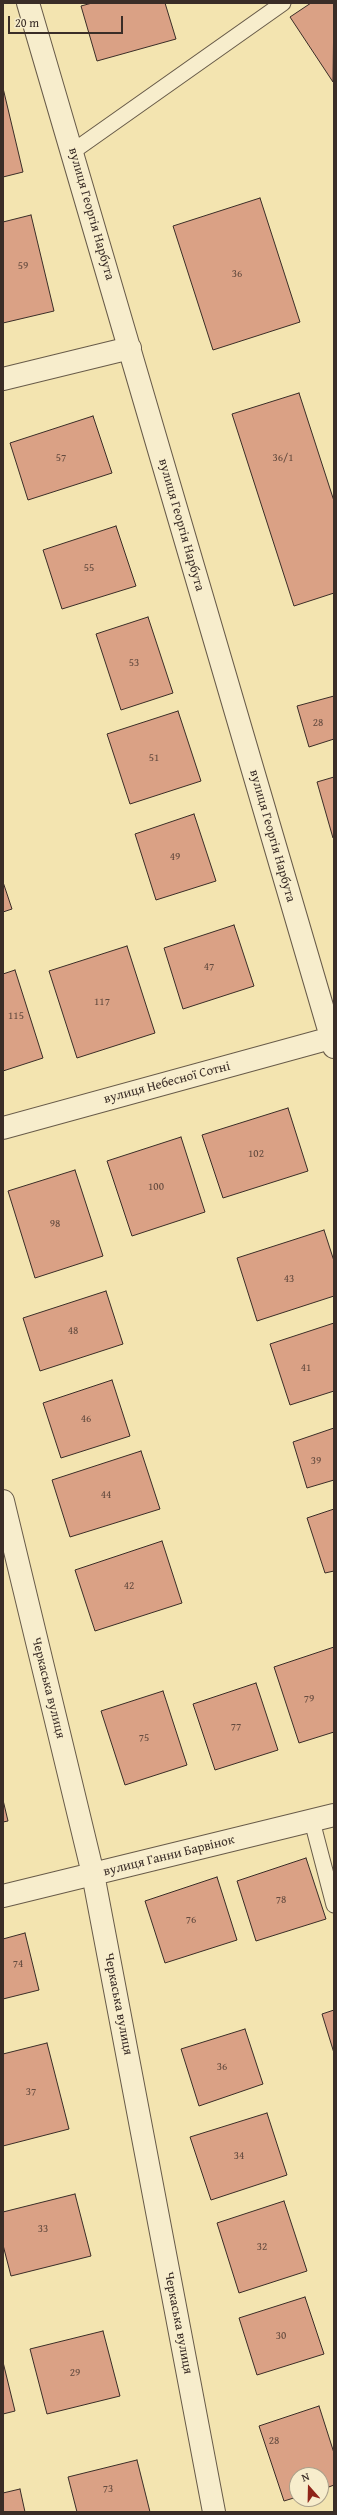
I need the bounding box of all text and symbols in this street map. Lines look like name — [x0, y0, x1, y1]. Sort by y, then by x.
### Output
scale bar — [10, 8, 125, 34]
text: 20 m — [15, 14, 39, 31]
street label: вулиця Георгія Нарбута — [65, 146, 117, 282]
house number: 59 — [18, 259, 28, 273]
house number: 36 — [232, 267, 242, 281]
house number: 57 — [56, 451, 66, 465]
house number: 36/1 — [272, 451, 294, 465]
street label: вулиця Георгія Нарбута — [155, 457, 207, 593]
house number: 55 — [84, 561, 94, 575]
house number: 53 — [129, 656, 139, 670]
house number: 28 — [313, 716, 323, 730]
house number: 51 — [149, 751, 159, 765]
street label: вулиця Георгія Нарбута — [246, 768, 298, 904]
house number: 49 — [170, 850, 180, 864]
house number: 47 — [204, 960, 214, 974]
house number: 117 — [94, 995, 110, 1009]
house number: 115 — [8, 1009, 24, 1023]
street label: вулиця Небесної Сотні — [102, 1059, 232, 1107]
house number: 102 — [248, 1147, 264, 1161]
house number: 100 — [148, 1180, 164, 1194]
house number: 98 — [50, 1217, 60, 1231]
house number: 43 — [284, 1272, 294, 1286]
house number: 48 — [68, 1324, 78, 1338]
house number: 41 — [301, 1361, 311, 1375]
house number: 46 — [81, 1412, 91, 1426]
house number: 39 — [311, 1454, 321, 1468]
house number: 44 — [101, 1488, 111, 1502]
house number: 42 — [124, 1579, 134, 1593]
street label: Черкаська вулиця — [28, 1636, 68, 1740]
house number: 79 — [304, 1692, 314, 1706]
house number: 77 — [231, 1720, 241, 1734]
house number: 75 — [139, 1731, 149, 1745]
street label: вулиця Ганни Барвінок — [102, 1832, 236, 1880]
house number: 78 — [276, 1893, 286, 1907]
house number: 76 — [186, 1913, 196, 1927]
street label: Черкаська вулиця — [100, 1952, 136, 2056]
house number: 74 — [13, 1957, 23, 1971]
house number: 36 — [217, 2060, 227, 2074]
house number: 37 — [26, 2085, 36, 2099]
house number: 34 — [234, 2149, 244, 2163]
house number: 33 — [38, 2222, 48, 2236]
house number: 32 — [257, 2240, 267, 2254]
street label: Черкаська вулиця — [160, 2271, 196, 2375]
house number: 30 — [276, 2329, 286, 2343]
house number: 29 — [70, 2366, 80, 2380]
house number: 28 — [269, 2434, 279, 2448]
north arrow — [289, 2467, 329, 2507]
text: N — [299, 2468, 311, 2485]
house number: 73 — [103, 2482, 113, 2496]

